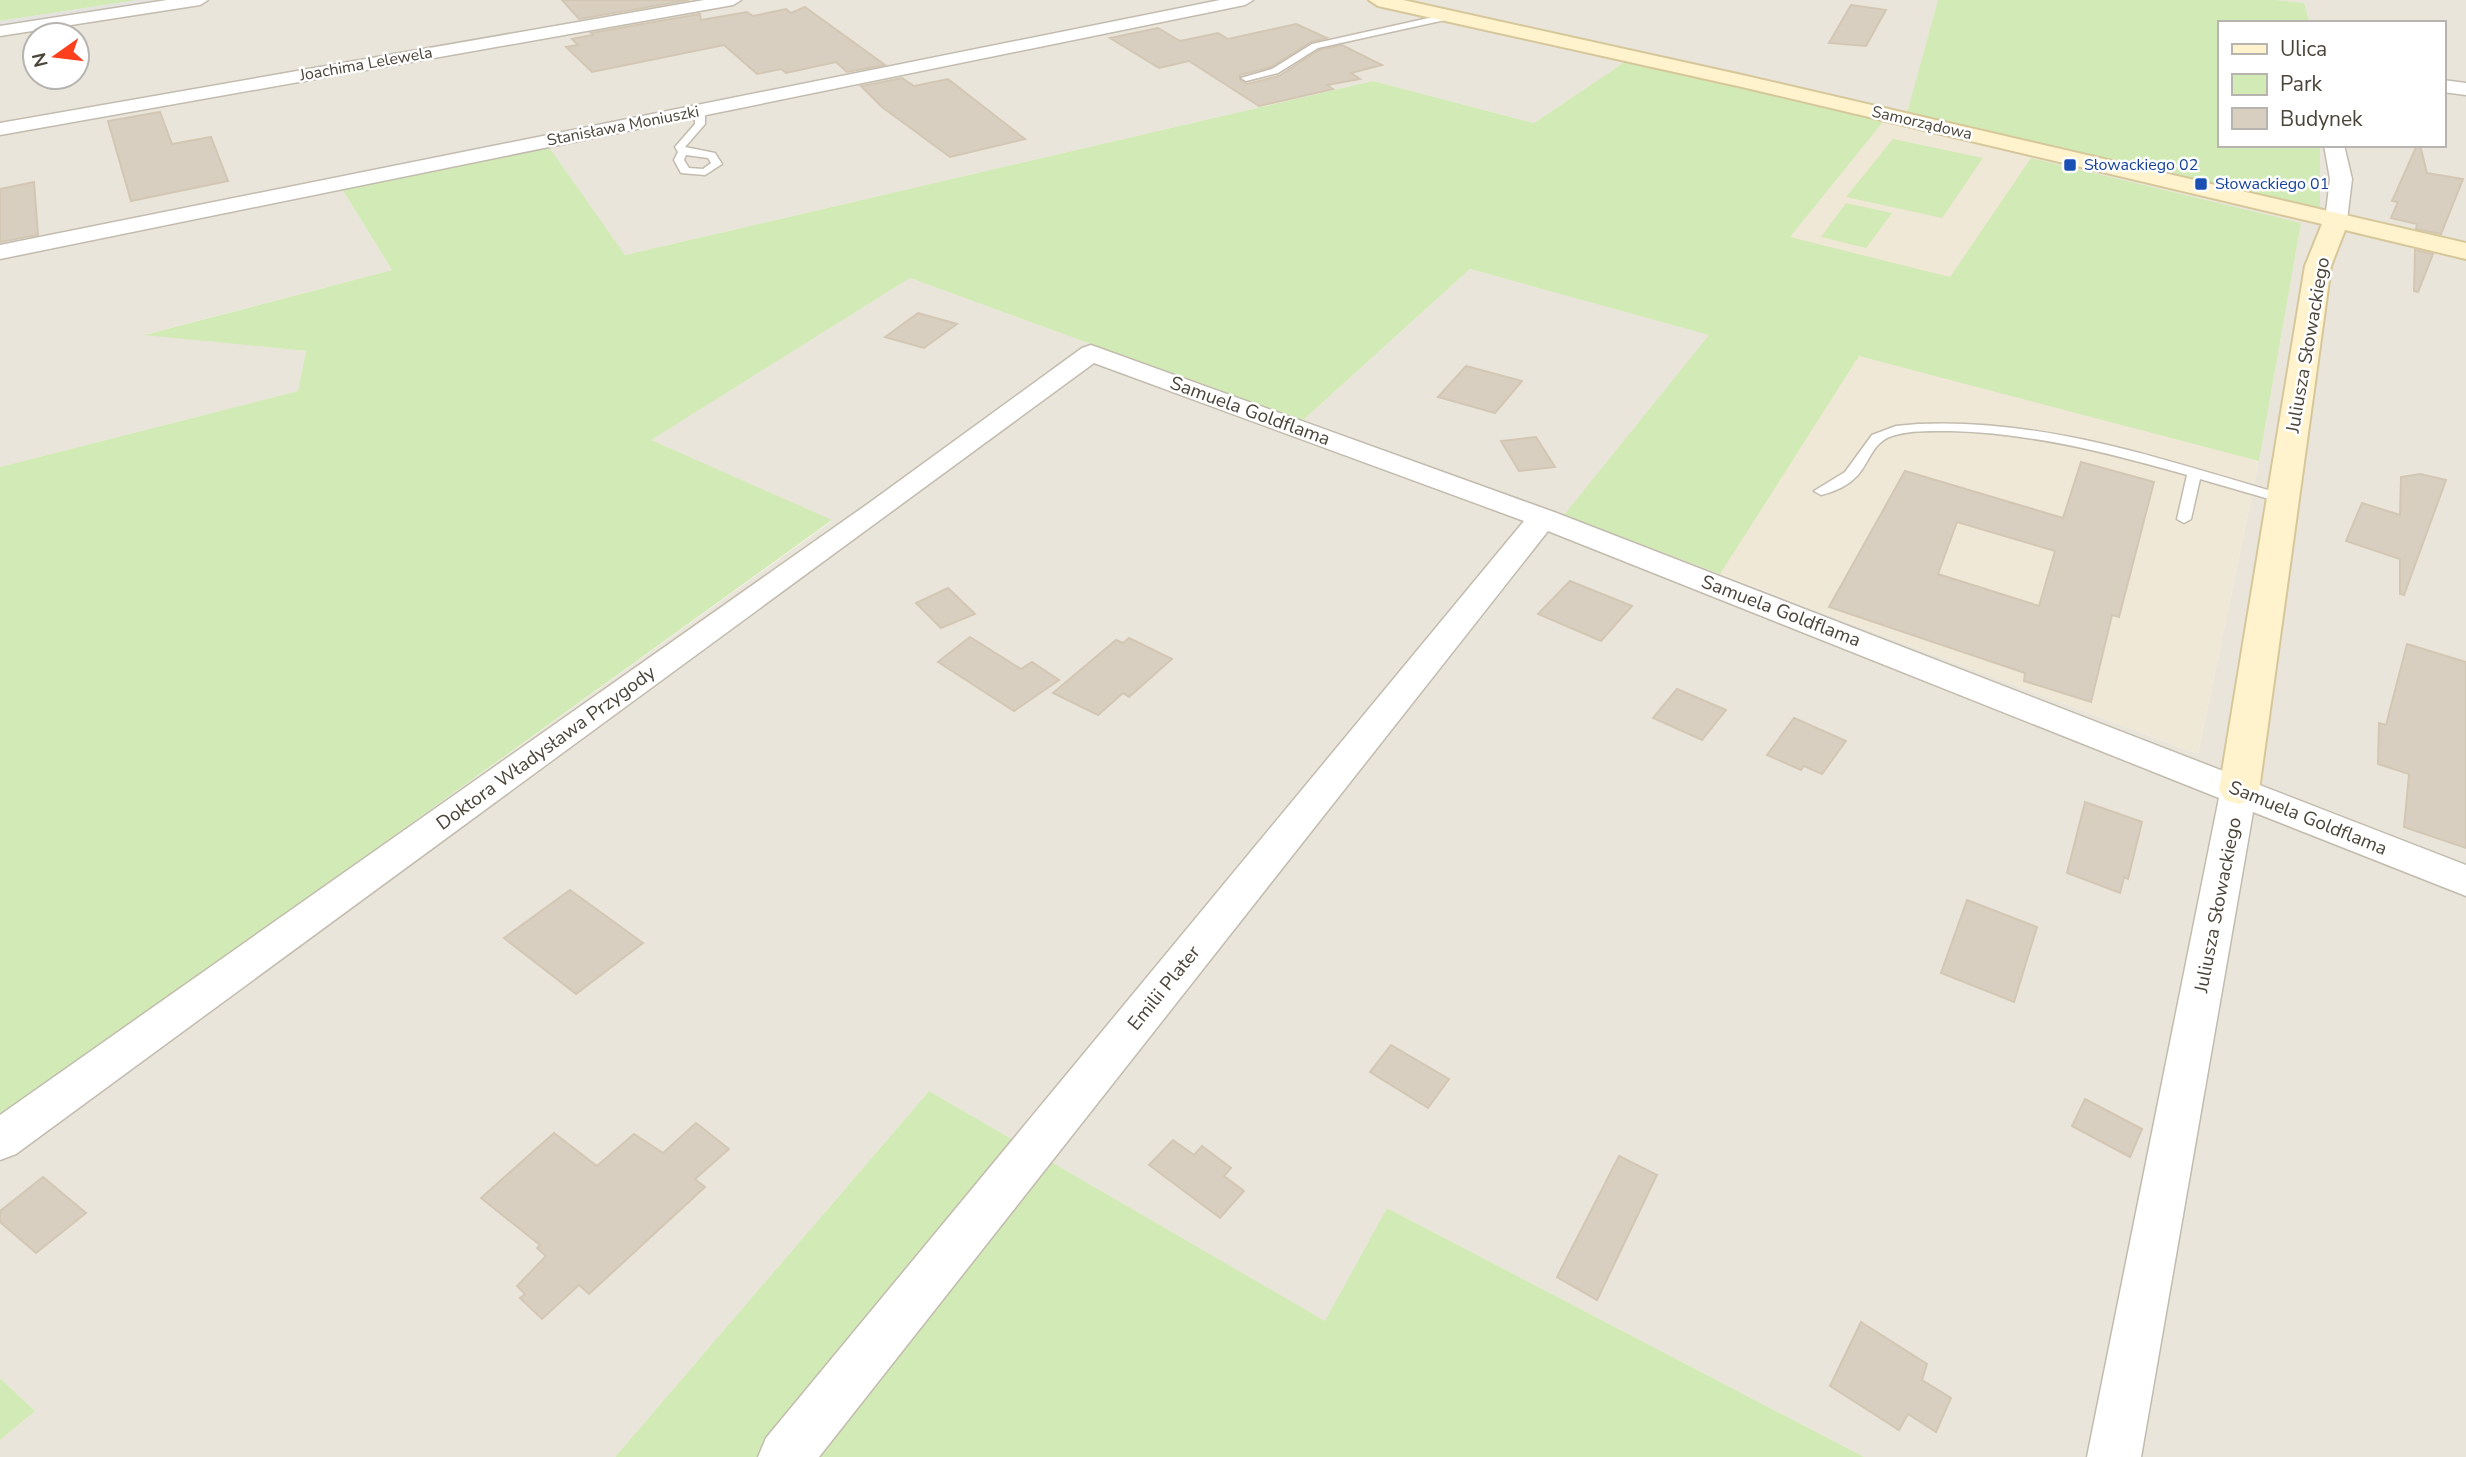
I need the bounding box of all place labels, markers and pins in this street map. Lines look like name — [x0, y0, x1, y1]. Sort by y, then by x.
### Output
place label: Słowackiego 02 — [2084, 154, 2198, 176]
marker: Słowackiego 02 — [2062, 157, 2078, 173]
place label: Słowackiego 01 — [2215, 173, 2329, 195]
marker: Słowackiego 01 — [2193, 176, 2209, 192]

